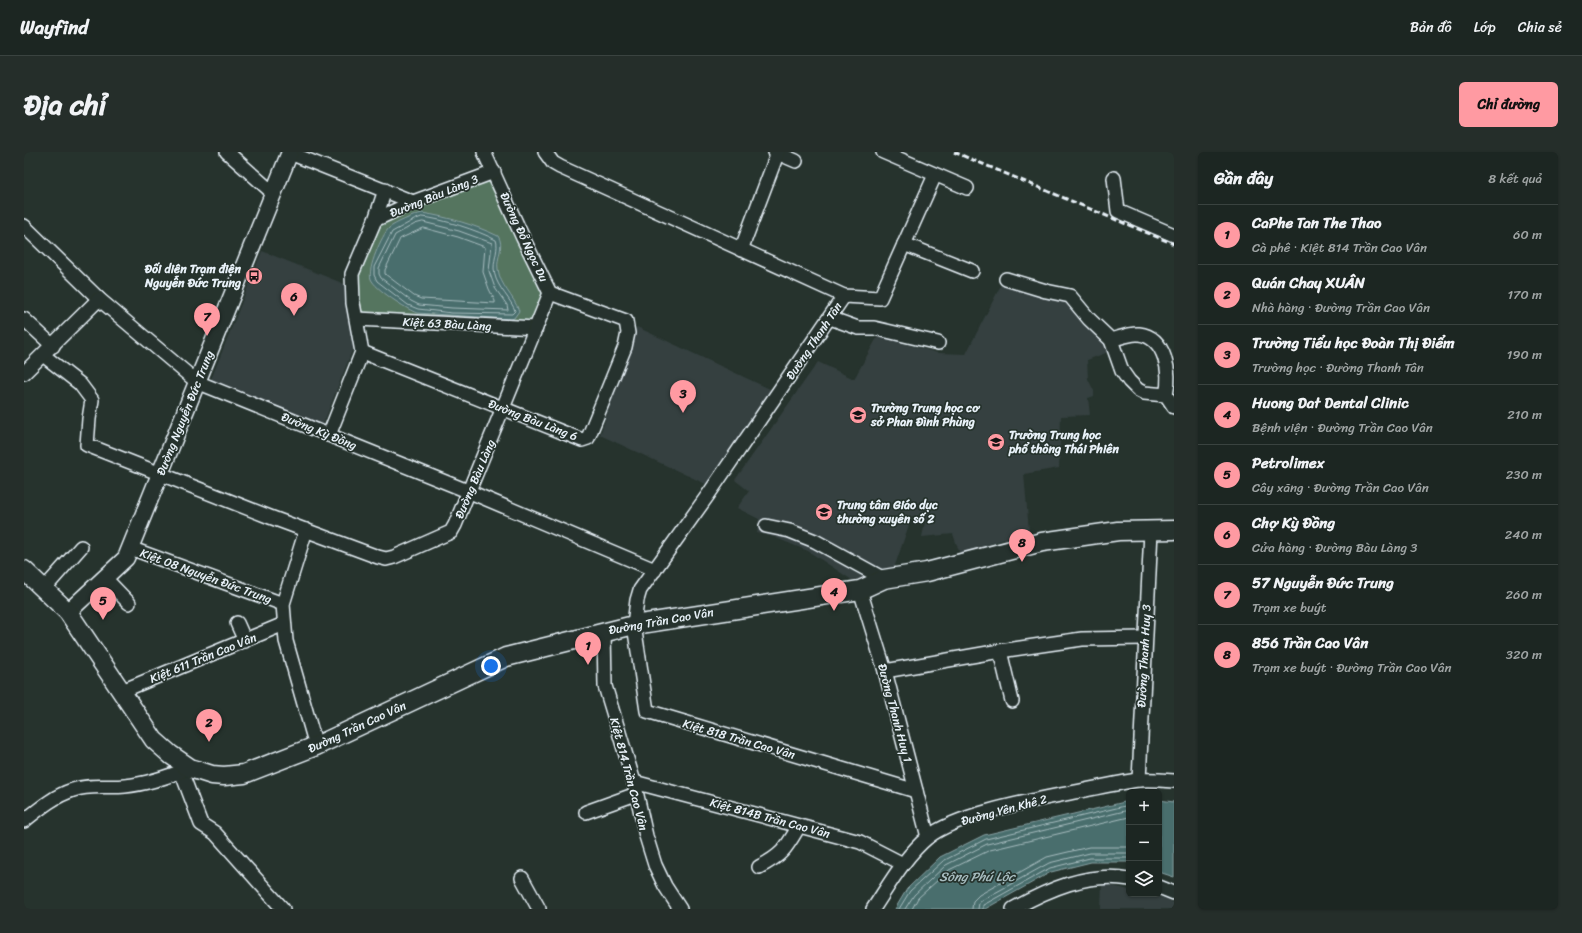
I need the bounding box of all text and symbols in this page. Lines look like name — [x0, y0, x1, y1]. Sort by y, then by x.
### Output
text: Wayfind — [20, 11, 88, 44]
text: Bản đồ — [1410, 15, 1452, 40]
text: Lớp — [1474, 15, 1496, 40]
text: Chia sẻ — [1518, 15, 1562, 40]
text: Địa chỉ — [24, 80, 106, 129]
button: Chỉ đường — [1459, 82, 1558, 127]
text: Gần đây — [1214, 163, 1273, 193]
text: 8 kết quả — [1488, 167, 1542, 190]
street label: Đường Bàu Làng 3 — [386, 168, 482, 224]
street label: Đường Đỗ Ngọc Du — [494, 188, 555, 286]
text: CaPhe Tan The Thao — [1252, 210, 1381, 236]
text: 1 — [1224, 223, 1230, 246]
text: 60 m — [1513, 223, 1542, 246]
text: Cà phê · Kiệt 814 Trần Cao Vân — [1252, 236, 1427, 259]
place label: Đối diện Trạm điện Nguyễn Đức Trung — [144, 258, 242, 294]
bus stop icon: Đối diện Trạm điện Nguyễn Đức Trung — [244, 266, 264, 286]
text: Quán Chay XUÂN — [1252, 270, 1365, 296]
pin: 6 — [281, 283, 307, 316]
text: 2 — [1223, 283, 1231, 306]
text: 170 m — [1507, 283, 1542, 306]
text: Nhà hàng · Đường Trần Cao Vân — [1252, 296, 1430, 319]
street label: Đường Thanh Tân — [780, 297, 849, 384]
pin: 7 — [194, 303, 220, 336]
street label: Kiệt 63 Bàu Làng — [402, 311, 492, 337]
text: Trường Tiểu học Đoàn Thị Điểm — [1252, 330, 1455, 356]
text: 3 — [1223, 343, 1231, 366]
text: 190 m — [1507, 343, 1542, 366]
street label: Đường Nguyễn Đức Trung — [150, 347, 220, 479]
text: Trường học · Đường Thanh Tân — [1252, 356, 1424, 379]
pin: 3 — [670, 380, 696, 413]
text: Huong Dat Dental Clinic — [1252, 390, 1409, 416]
street label: Đường Bàu Làng 6 — [485, 393, 581, 447]
place label: Trường Trung học cơ sở Phan Đình Phùng — [870, 397, 980, 433]
text: 4 — [1223, 403, 1231, 426]
text: 210 m — [1507, 403, 1542, 426]
school or university icon: Trường Trung học cơ sở Phan Đình Phùng — [848, 405, 868, 425]
street label: Đường Kỳ Đồng — [278, 406, 360, 456]
text: Bệnh viện · Đường Trần Cao Vân — [1252, 416, 1433, 439]
place label: Trường Trung học phổ thông Thái Phiên — [1008, 424, 1119, 460]
school or university icon: Trường Trung học phổ thông Thái Phiên — [986, 432, 1006, 452]
street label: Đường Bàu Làng — [448, 436, 502, 522]
text: Petrolimex — [1252, 450, 1324, 476]
text: 5 — [1223, 463, 1231, 486]
text: 230 m — [1506, 463, 1542, 486]
text: Cây xăng · Đường Trần Cao Vân — [1252, 476, 1429, 499]
place label: Trung tâm Giáo dục thường xuyên số 2 — [837, 494, 938, 530]
school or university icon: Trung tâm Giáo dục thường xuyên số 2 — [814, 502, 834, 522]
text: Chợ Kỳ Đồng — [1252, 510, 1335, 536]
text: 6 — [1223, 523, 1231, 546]
text: 240 m — [1505, 523, 1542, 546]
pin: 8 — [1009, 529, 1035, 562]
text: Cửa hàng · Đường Bàu Làng 3 — [1252, 536, 1417, 559]
street label: Kiệt 08 Nguyễn Đức Trung — [137, 542, 275, 610]
text: 57 Nguyễn Đức Trung — [1252, 570, 1394, 596]
pin: 4 — [821, 578, 847, 611]
text: 7 — [1223, 583, 1231, 606]
text: 260 m — [1506, 583, 1542, 606]
pin: 5 — [90, 587, 116, 620]
text: Trạm xe buýt — [1252, 596, 1326, 619]
street label: Đường Trần Cao Vân — [607, 601, 716, 641]
street label: Đường Thanh Huy 3 — [1130, 604, 1158, 708]
street label: Kiệt 611 Trần Cao Vân — [146, 626, 260, 690]
text: 856 Trần Cao Vân — [1252, 630, 1368, 656]
pin: 1 — [575, 632, 601, 665]
text: 8 — [1223, 643, 1231, 666]
text: 320 m — [1506, 643, 1542, 666]
your location — [481, 656, 501, 676]
text: Trạm xe buýt · Đường Trần Cao Vân — [1252, 656, 1452, 679]
street label: Đường Thanh Huy 1 — [871, 661, 919, 765]
street label: Đường Trần Cao Vân — [304, 694, 410, 759]
pin: 2 — [196, 709, 222, 742]
street label: Kiệt 818 Trần Cao Vân — [680, 712, 798, 766]
street label: Kiệt 814 Trần Cao Vân — [603, 715, 655, 834]
street label: Đường Yên Khê 2 — [959, 788, 1050, 832]
map controls — [1126, 789, 1162, 897]
button: + — [1126, 789, 1162, 825]
street label: Kiệt 814B Trần Cao Vân — [707, 791, 833, 845]
button: − — [1126, 825, 1162, 861]
button: layers — [1126, 861, 1162, 897]
water label: Sông Phú Lộc — [939, 865, 1016, 888]

